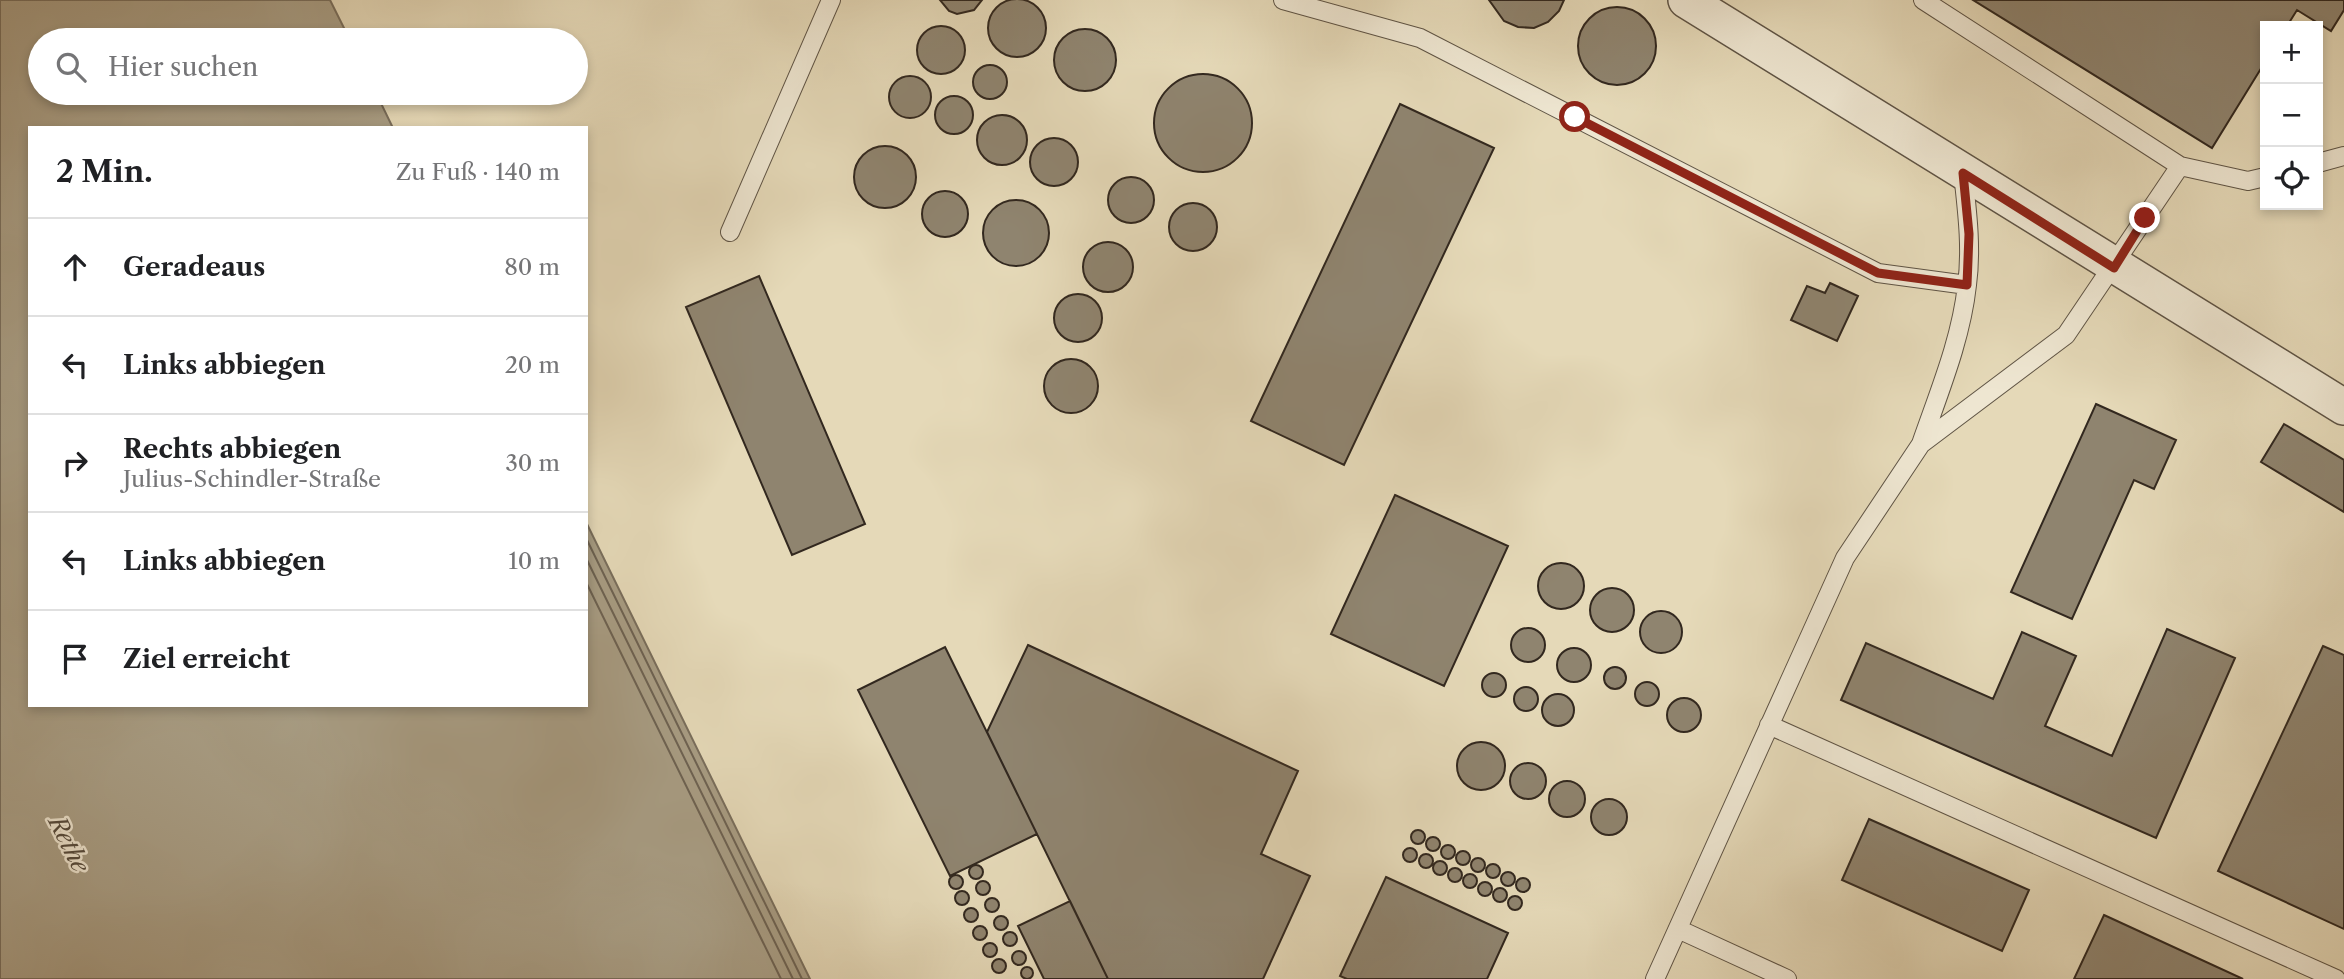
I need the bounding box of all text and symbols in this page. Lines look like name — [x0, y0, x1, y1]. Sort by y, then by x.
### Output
map controls — [2260, 21, 2323, 210]
button: + — [2260, 21, 2323, 84]
search box — [28, 28, 588, 105]
icon: search — [52, 48, 90, 86]
text: Hier suchen — [108, 51, 258, 83]
button: − — [2260, 84, 2323, 147]
route start — [1559, 101, 1590, 132]
button: locate — [2260, 147, 2323, 210]
text: 2 Min. — [56, 153, 153, 190]
text: Zu Fuß · 140 m — [396, 158, 560, 186]
route end — [2129, 202, 2160, 233]
icon: ahead — [56, 248, 94, 286]
text: Geradeaus — [123, 251, 265, 283]
text: 80 m — [504, 253, 560, 281]
icon: left — [56, 346, 94, 384]
text: Links abbiegen — [123, 349, 326, 381]
text: 20 m — [505, 351, 560, 379]
text: Rechts abbiegen — [123, 433, 341, 465]
icon: right — [56, 444, 94, 482]
text: 30 m — [505, 449, 560, 477]
text: Julius-Schindler-Straße — [123, 465, 381, 493]
icon: left — [56, 542, 94, 580]
text: Links abbiegen — [123, 545, 326, 577]
text: 10 m — [508, 547, 560, 575]
icon: arrive — [56, 640, 94, 678]
text: Ziel erreicht — [123, 643, 290, 675]
water label: Rethe — [42, 809, 96, 878]

